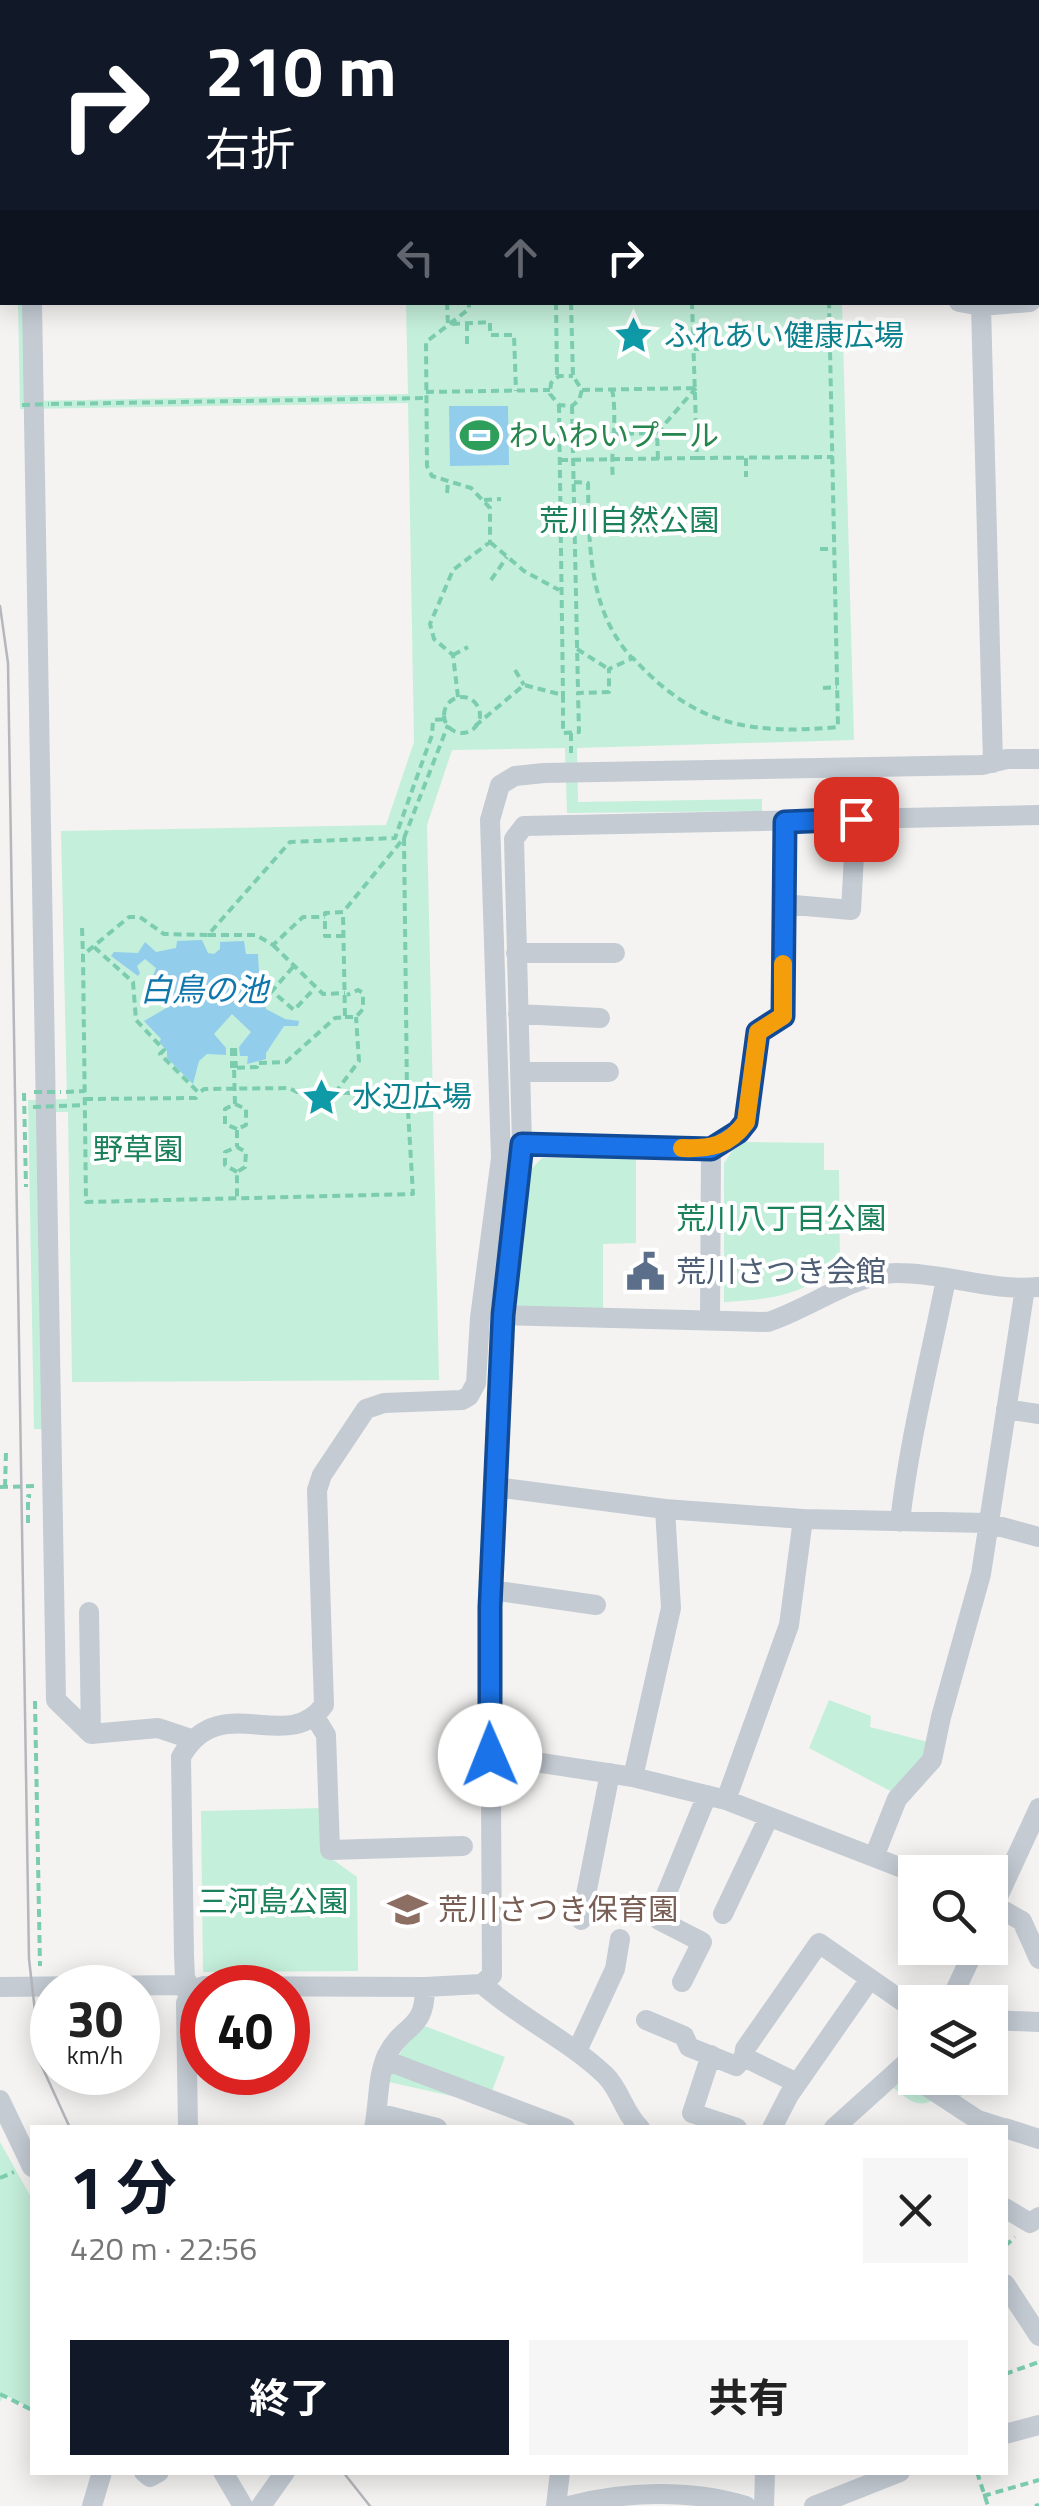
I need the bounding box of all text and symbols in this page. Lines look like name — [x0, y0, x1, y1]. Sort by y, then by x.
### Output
text: 210 m — [205, 17, 397, 123]
icon: right — [40, 40, 170, 170]
text: 右折 — [205, 114, 295, 182]
icon: left — [388, 230, 443, 285]
icon: ahead — [493, 230, 548, 285]
icon: right — [598, 230, 653, 285]
place label: ふれあい健康広場 — [664, 312, 904, 358]
place icon: ふれあい健康広場 — [613, 315, 655, 357]
place label: わいわいプール — [509, 412, 719, 458]
sports icon: わいわいプール — [458, 415, 500, 457]
park label: 荒川自然公園 — [539, 497, 719, 543]
pin — [814, 777, 899, 862]
icon: arrive — [829, 792, 884, 847]
water label: 白鳥の池 — [140, 965, 271, 1013]
place label: 水辺広場 — [352, 1073, 472, 1119]
place icon: 水辺広場 — [301, 1076, 343, 1118]
park label: 野草園 — [93, 1126, 183, 1172]
park label: 荒川八丁目公園 — [676, 1195, 886, 1241]
place label: 荒川さつき会館 — [676, 1248, 886, 1294]
public building icon: 荒川さつき会館 — [625, 1251, 667, 1293]
position arrow — [438, 1703, 542, 1807]
map controls — [898, 1855, 1008, 2095]
button: search — [898, 1855, 1008, 1965]
park label: 三河島公園 — [198, 1878, 348, 1924]
place label: 荒川さつき保育園 — [438, 1886, 678, 1932]
school or university icon: 荒川さつき保育園 — [387, 1889, 429, 1931]
speed limit sign: 40 — [180, 1965, 310, 2095]
text: 30 — [67, 1980, 123, 2056]
button: layers — [898, 1985, 1008, 2095]
text: km/h — [67, 2036, 123, 2074]
text: 1 分 — [70, 2141, 177, 2232]
button: close — [863, 2158, 968, 2263]
text: 420 m · 22:56 — [70, 2224, 257, 2272]
button: 終了 — [70, 2340, 509, 2455]
button: 共有 — [529, 2340, 968, 2455]

